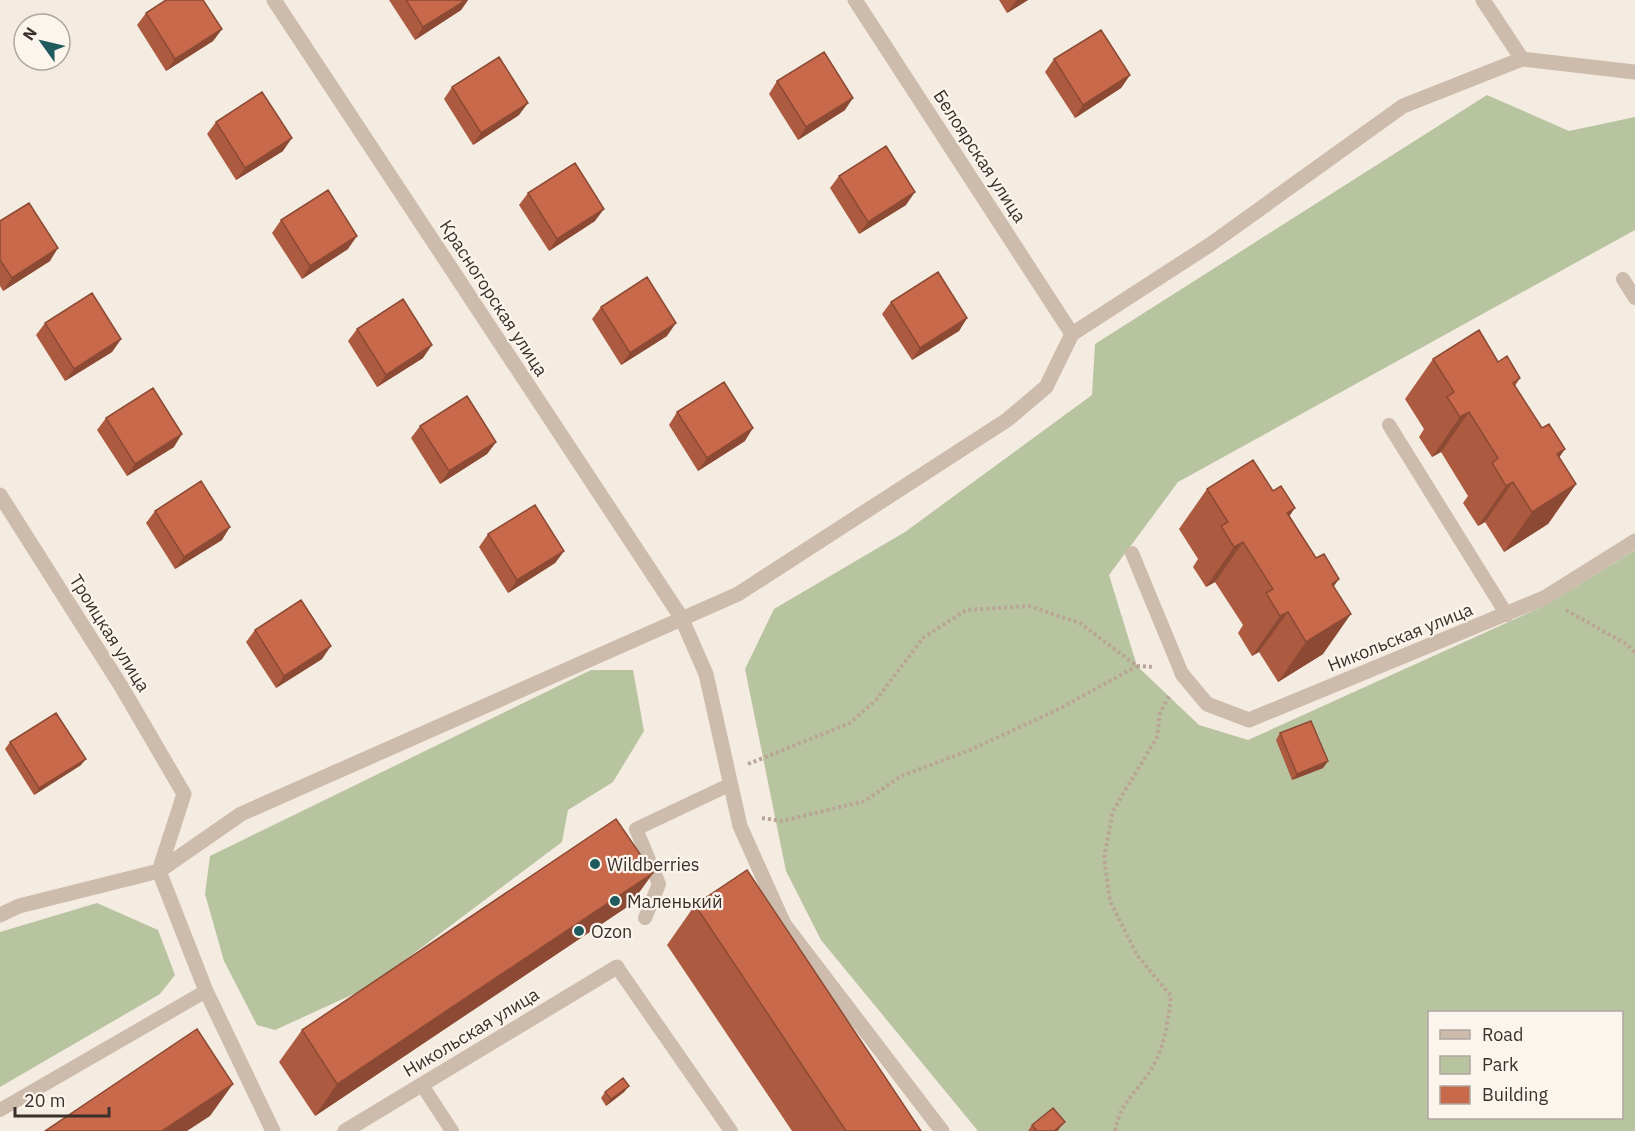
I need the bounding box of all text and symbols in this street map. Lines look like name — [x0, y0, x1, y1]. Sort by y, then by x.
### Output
north arrow — [12, 12, 72, 72]
text: N — [18, 23, 41, 44]
street label: Белоярская улица — [928, 85, 1032, 227]
street label: Красногорская улица — [435, 215, 553, 381]
street label: Троицкая улица — [65, 570, 156, 696]
street label: Никольская улица — [1324, 597, 1476, 677]
place label: Wildberries — [607, 853, 700, 876]
marker: Wildberries — [588, 857, 602, 871]
place label: Маленький — [627, 890, 722, 913]
marker: Маленький — [608, 894, 622, 908]
place label: Ozon — [591, 920, 632, 943]
marker: Ozon — [572, 924, 586, 938]
street label: Никольская улица — [399, 982, 544, 1082]
legend — [1428, 1011, 1623, 1119]
text: Road — [1482, 1023, 1523, 1046]
text: Park — [1482, 1053, 1519, 1076]
scale bar — [15, 1080, 110, 1118]
text: Building — [1482, 1083, 1549, 1106]
text: 20 m — [24, 1089, 66, 1112]

